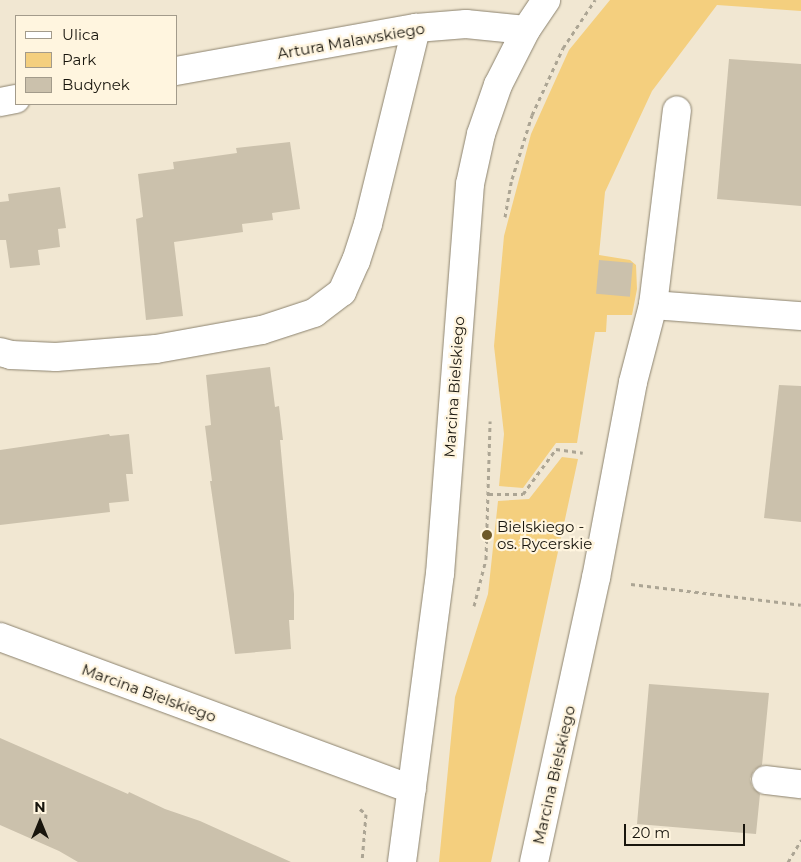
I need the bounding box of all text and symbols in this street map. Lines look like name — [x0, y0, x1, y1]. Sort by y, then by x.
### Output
legend — [15, 15, 178, 105]
street label: Artura Malawskiego — [276, 19, 426, 63]
text: Ulica — [62, 25, 99, 44]
text: Park — [62, 50, 96, 69]
text: Budynek — [62, 75, 130, 94]
street label: Marcina Bielskiego — [440, 316, 468, 458]
place label: Bielskiego - os. Rycerskie — [497, 517, 592, 552]
marker: Bielskiego - os. Rycerskie — [481, 529, 493, 541]
street label: Marcina Bielskiego — [79, 660, 219, 726]
street label: Marcina Bielskiego — [529, 704, 579, 846]
north arrow — [15, 797, 65, 847]
text: N — [34, 798, 46, 816]
scale bar — [626, 814, 747, 846]
text: 20 m — [632, 823, 670, 842]

